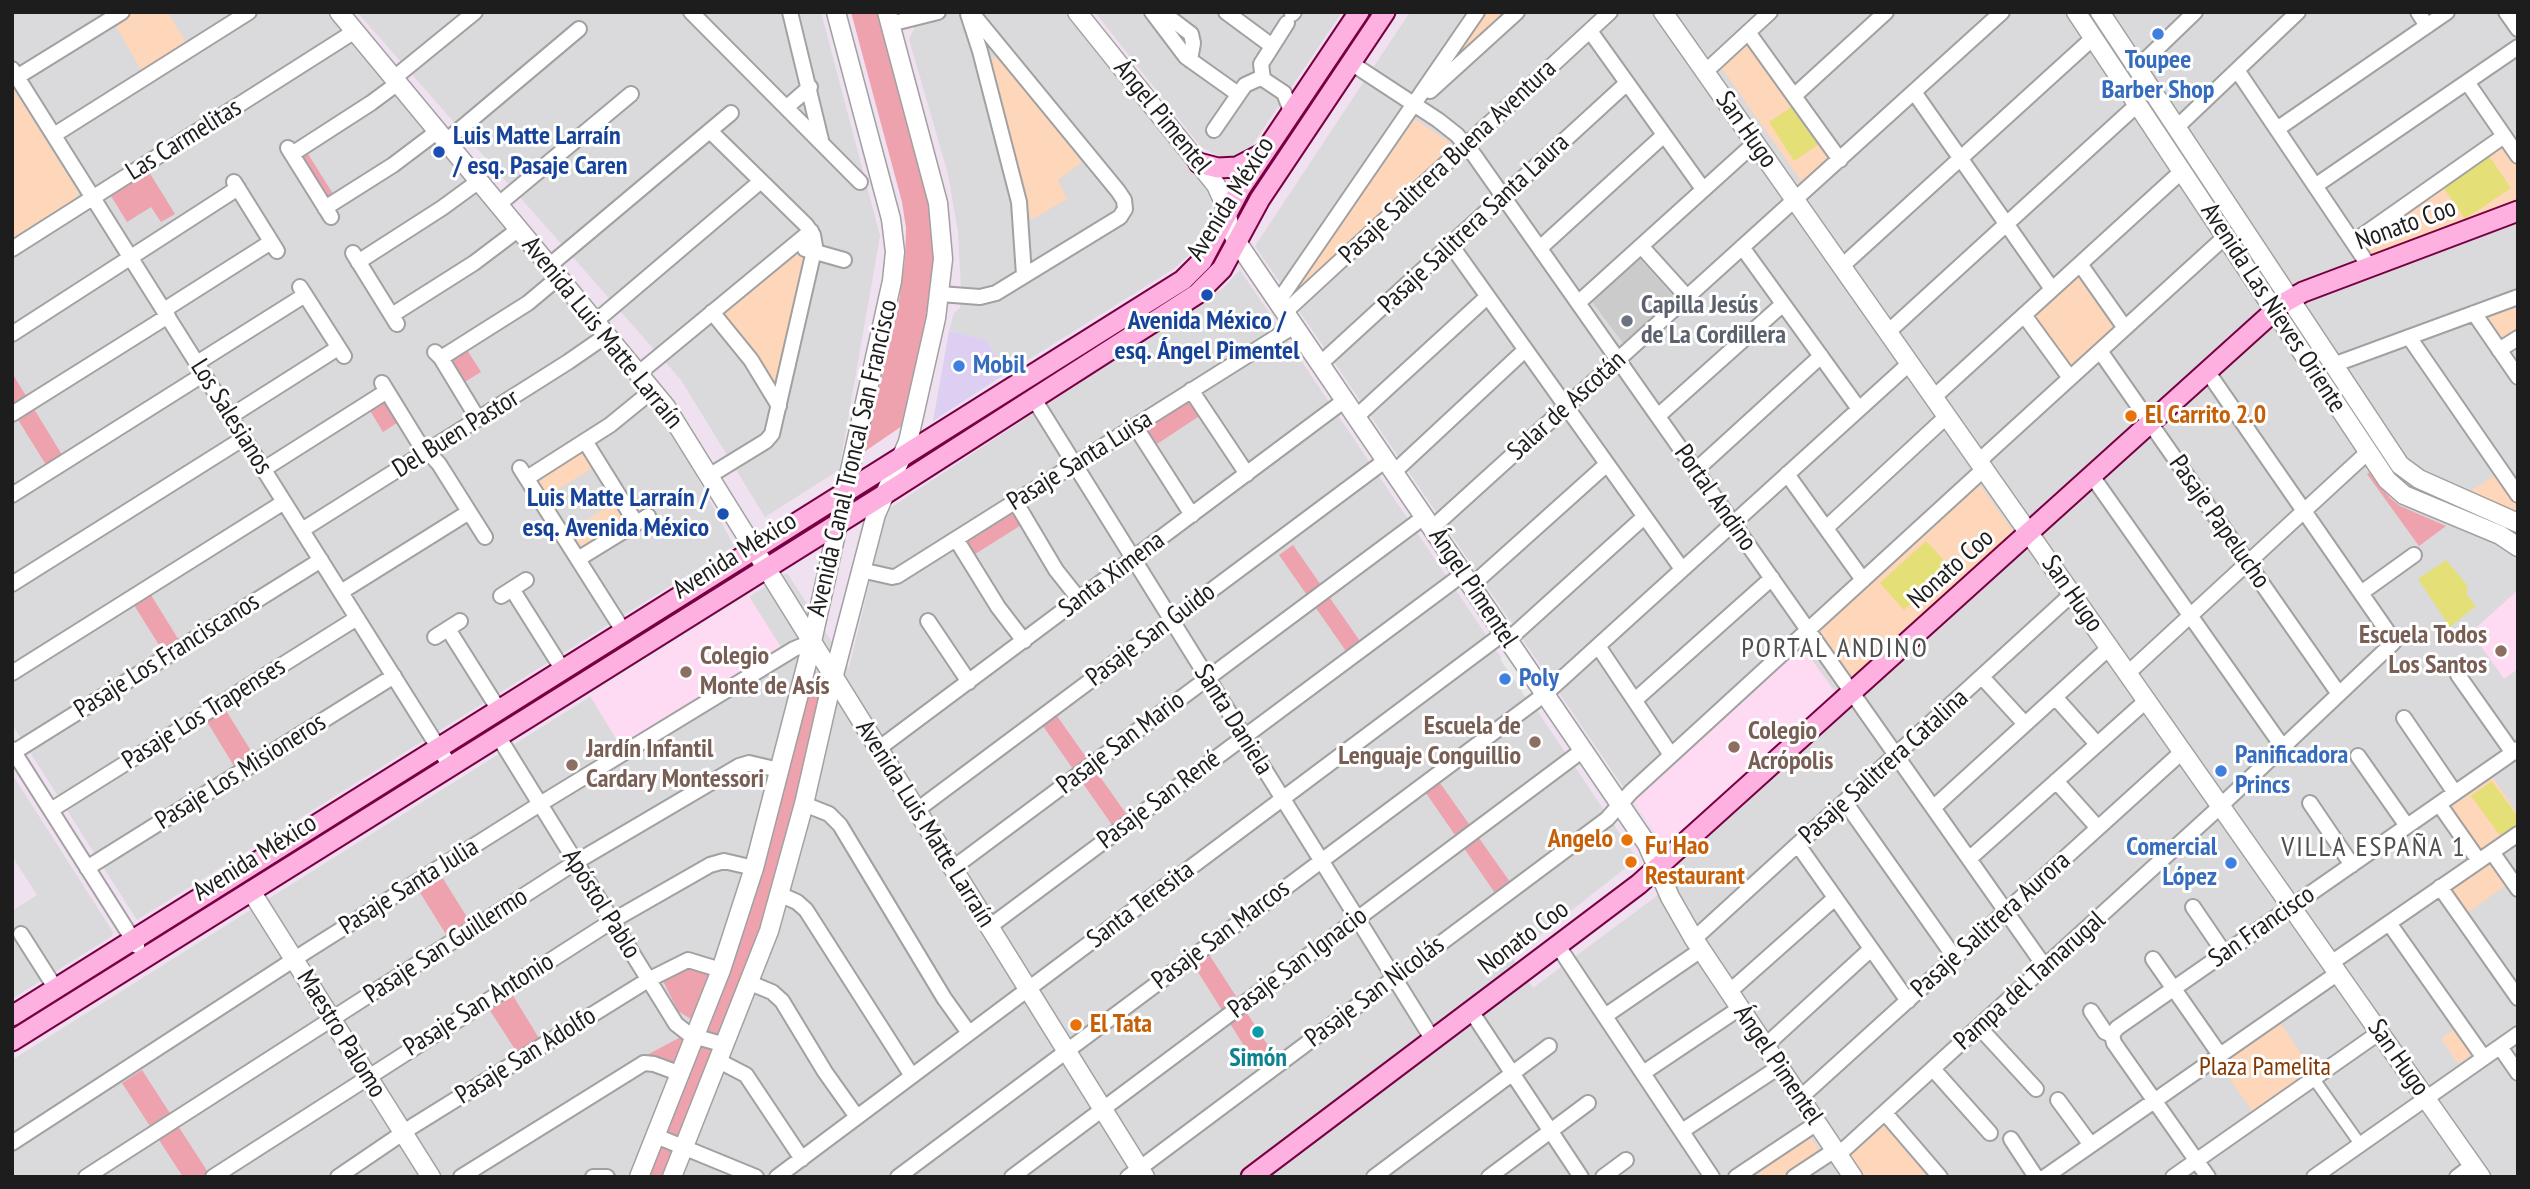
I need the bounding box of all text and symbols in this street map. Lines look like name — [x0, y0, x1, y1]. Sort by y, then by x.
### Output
marker: Toupee Barber Shop — [2150, 26, 2166, 42]
place label: Toupee Barber Shop — [2102, 45, 2214, 106]
street label: Pasaje Salitrera Buena Aventura — [1333, 53, 1563, 271]
street label: Ángel Pimentel — [1107, 54, 1217, 180]
street label: San Hugo — [1709, 86, 1783, 174]
street label: Las Carmelitas — [121, 92, 247, 188]
place label: Luis Matte Larraín / esq. Pasaje Caren — [453, 121, 628, 182]
street label: Pasaje Salitrera Santa Laura — [1372, 128, 1576, 320]
street label: Avenida México — [1181, 131, 1281, 267]
marker: Luis Matte Larraín / esq. Pasaje Caren — [431, 144, 447, 160]
street label: Nonato Coo — [2352, 192, 2460, 258]
street label: Avenida Las Nieves Oriente — [2194, 197, 2352, 419]
street label: Avenida Luis Matte Larraín — [515, 231, 689, 435]
marker: Avenida México / esq. Ángel Pimentel — [1199, 287, 1215, 303]
place label: Capilla Jesús de La Cordillera — [1641, 290, 1786, 352]
street label: Avenida Canal Troncal San Francisco — [801, 297, 905, 619]
place label: Avenida México / esq. Ángel Pimentel — [1115, 306, 1299, 368]
marker: Capilla Jesús de La Cordillera — [1619, 313, 1635, 329]
street label: Salar de Ascotán — [1501, 345, 1633, 467]
place label: Mobil — [973, 350, 1026, 382]
street label: Los Salesianos — [183, 354, 279, 480]
marker: Mobil — [951, 358, 967, 374]
street label: Del Buen Pastor — [387, 383, 525, 485]
place label: El Carrito 2.0 — [2145, 400, 2266, 432]
street label: Pasaje Santa Luisa — [1002, 404, 1158, 518]
marker: El Carrito 2.0 — [2123, 408, 2139, 424]
street label: Portal Andino — [1667, 439, 1763, 557]
street label: Pasaje Papelucho — [2162, 449, 2276, 595]
place label: Luis Matte Larraín / esq. Avenida México — [523, 483, 709, 544]
street label: Avenida México — [667, 506, 803, 606]
marker: Luis Matte Larraín / esq. Avenida México — [715, 506, 731, 522]
street label: Ángel Pimentel — [1422, 522, 1524, 654]
street label: Nonato Coo — [1902, 522, 2000, 616]
street label: Santa Ximena — [1053, 525, 1171, 625]
street label: San Hugo — [2035, 550, 2109, 638]
street label: Pasaje San Guido — [1080, 576, 1222, 694]
street label: Pasaje Los Franciscanos — [69, 587, 265, 725]
place label: Escuela Todos Los Santos — [2359, 620, 2487, 682]
district label: PORTAL ANDINO — [1743, 632, 1927, 666]
place label: Colegio Monte de Asís — [700, 641, 830, 702]
marker: Escuela Todos Los Santos — [2493, 643, 2509, 659]
street label: Pasaje Los Trapenses — [117, 651, 291, 777]
street label: Santa Daniela — [1187, 659, 1279, 781]
place label: Poly — [1519, 663, 1559, 695]
marker: Colegio Monte de Asís — [678, 664, 694, 680]
marker: Poly — [1497, 671, 1513, 687]
street label: Pasaje Salitrera Catalina — [1793, 683, 1975, 851]
street label: Pasaje San Mario — [1051, 685, 1191, 801]
street label: Pasaje Los Misioneros — [150, 707, 332, 837]
place label: Escuela de Lenguaje Conguillio — [1338, 711, 1521, 772]
street label: Avenida Luis Matte Larraín — [849, 715, 1001, 933]
place label: Colegio Acrópolis — [1748, 716, 1833, 778]
place label: Jardín Infantil Cardary Montessori — [586, 734, 764, 796]
marker: Escuela de Lenguaje Conguillio — [1527, 734, 1543, 750]
marker: Colegio Acrópolis — [1726, 739, 1742, 755]
place label: Panificadora Princs — [2235, 740, 2348, 802]
street label: Pasaje San René — [1092, 744, 1226, 856]
marker: Jardín Infantil Cardary Montessori — [564, 757, 580, 773]
marker: Panificadora Princs — [2213, 763, 2229, 779]
street label: Avenida México — [187, 808, 323, 908]
place label: Angelo — [1548, 824, 1613, 856]
place label: Fu Hao Restaurant — [1645, 831, 1745, 892]
district label: VILLA ESPAÑA 1 — [2283, 831, 2465, 865]
street label: Pasaje Santa Julia — [334, 832, 484, 942]
marker: Angelo — [1619, 832, 1635, 848]
place label: Comercial López — [2126, 832, 2217, 894]
street label: Apóstol Pablo — [555, 843, 647, 965]
street label: Pasaje Salitrera Aurora — [1905, 845, 2077, 1005]
marker: Fu Hao Restaurant — [1623, 854, 1639, 870]
street label: Santa Teresita — [1081, 855, 1201, 955]
marker: Comercial López — [2223, 855, 2239, 871]
street label: Pasaje San Marcos — [1146, 873, 1296, 997]
street label: San Francisco — [2203, 879, 2321, 975]
street label: Pasaje San Guillermo — [358, 882, 534, 1010]
street label: Nonato Coo — [1473, 894, 1575, 982]
street label: Pasaje San Ignacio — [1222, 901, 1374, 1025]
street label: Pampa del Tamarugal — [1948, 905, 2112, 1057]
street label: Pasaje San Nicolás — [1299, 930, 1451, 1054]
street label: Pasaje San Antonio — [398, 946, 560, 1064]
street label: Maestro Palomo — [290, 965, 392, 1103]
street label: Ángel Pimentel — [1727, 999, 1829, 1131]
street label: Pasaje San Adolfo — [450, 1001, 602, 1111]
place label: El Tata — [1090, 1009, 1152, 1041]
street label: San Hugo — [2361, 1014, 2435, 1102]
marker: El Tata — [1068, 1017, 1084, 1033]
marker: Simón — [1250, 1024, 1266, 1040]
place label: Simón — [1229, 1043, 1287, 1075]
park label: Plaza Pamelita — [2199, 1052, 2331, 1084]

